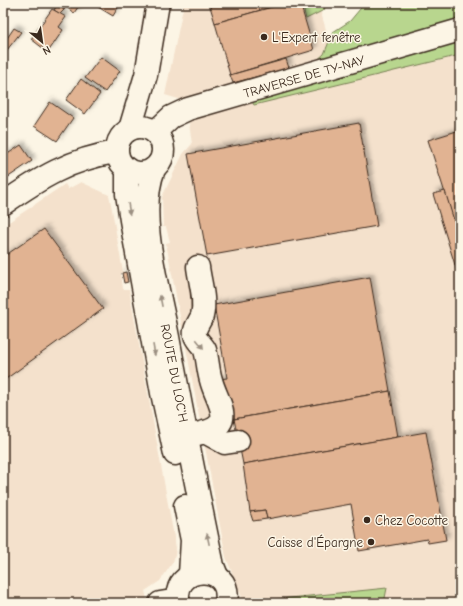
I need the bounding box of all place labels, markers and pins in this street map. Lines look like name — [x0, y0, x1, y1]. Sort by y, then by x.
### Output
place label: L'Expert fenêtre — [272, 30, 361, 45]
marker: L'Expert fenêtre — [259, 32, 269, 42]
place label: Chez Cocotte — [375, 513, 448, 528]
marker: Chez Cocotte — [362, 515, 372, 525]
place label: Caisse d'Épargne — [267, 534, 363, 550]
marker: Caisse d'Épargne — [366, 537, 376, 547]

